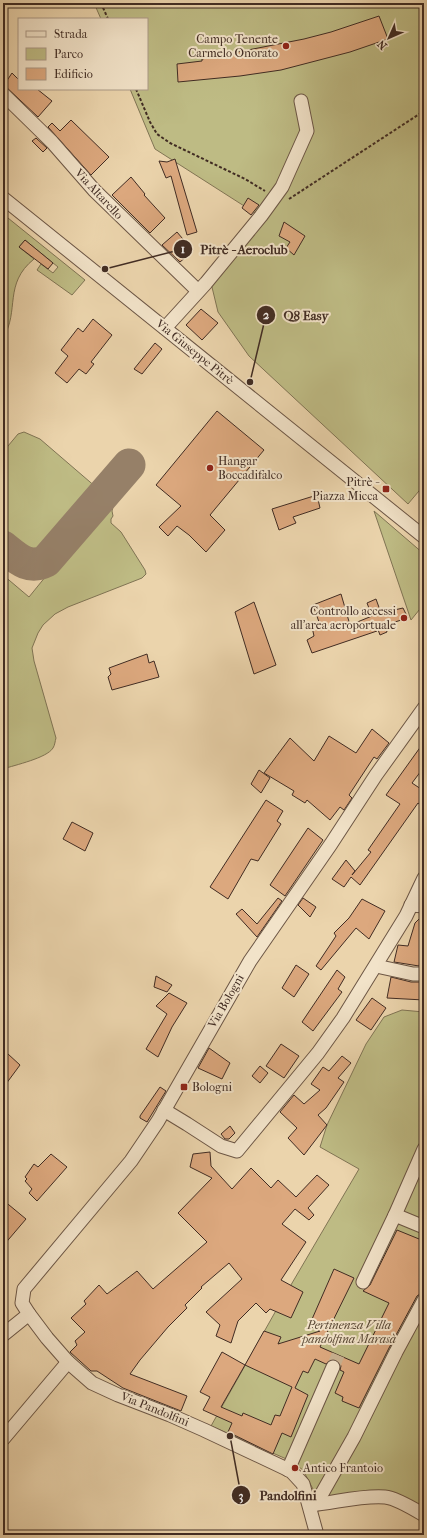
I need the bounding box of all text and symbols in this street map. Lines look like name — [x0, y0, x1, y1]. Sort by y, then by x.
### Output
legend — [18, 18, 148, 90]
north arrow — [369, 18, 409, 58]
text: Strada — [54, 27, 88, 41]
place label: Campo Tenente Carmelo Onorato — [188, 32, 278, 60]
text: N — [374, 37, 390, 52]
marker: Campo Tenente Carmelo Onorato — [281, 41, 291, 51]
text: Parco — [54, 47, 83, 61]
text: Edificio — [54, 67, 93, 81]
street label: Via Altarello — [71, 165, 126, 222]
callout: Pitrè - Aeroclub — [173, 237, 296, 262]
text: 1 — [181, 242, 185, 256]
text: Pitrè - Aeroclub — [200, 242, 288, 257]
callout: Q8 Easy — [256, 303, 337, 328]
text: 2 — [263, 308, 270, 322]
text: Q8 Easy — [284, 308, 330, 324]
street label: Via Giuseppe Pitrè — [153, 316, 237, 388]
place label: Hangar Boccadifalco — [218, 454, 282, 482]
marker: Hangar Boccadifalco — [205, 463, 215, 473]
place label: Pitrè - Piazza Micca — [312, 475, 380, 503]
marker: Pitrè - Piazza Micca — [381, 484, 391, 494]
place label: Controllo accessi all'area aeroportuale — [291, 604, 396, 632]
marker: Controllo accessi all'area aeroportuale — [399, 613, 409, 623]
street label: Via Bologni — [205, 971, 247, 1031]
place label: Bologni — [192, 1080, 233, 1094]
marker: Bologni — [179, 1082, 189, 1092]
park label: Pertinenza Villa pandolfina Marasà — [300, 1318, 396, 1346]
street label: Via Pandolfini — [118, 1389, 191, 1429]
place label: Antico Frantoio — [302, 1461, 383, 1475]
marker: Antico Frantoio — [290, 1463, 300, 1473]
callout: Pandolfini — [231, 1483, 324, 1508]
text: Pandolfini — [259, 1488, 317, 1503]
text: 3 — [239, 1489, 244, 1504]

